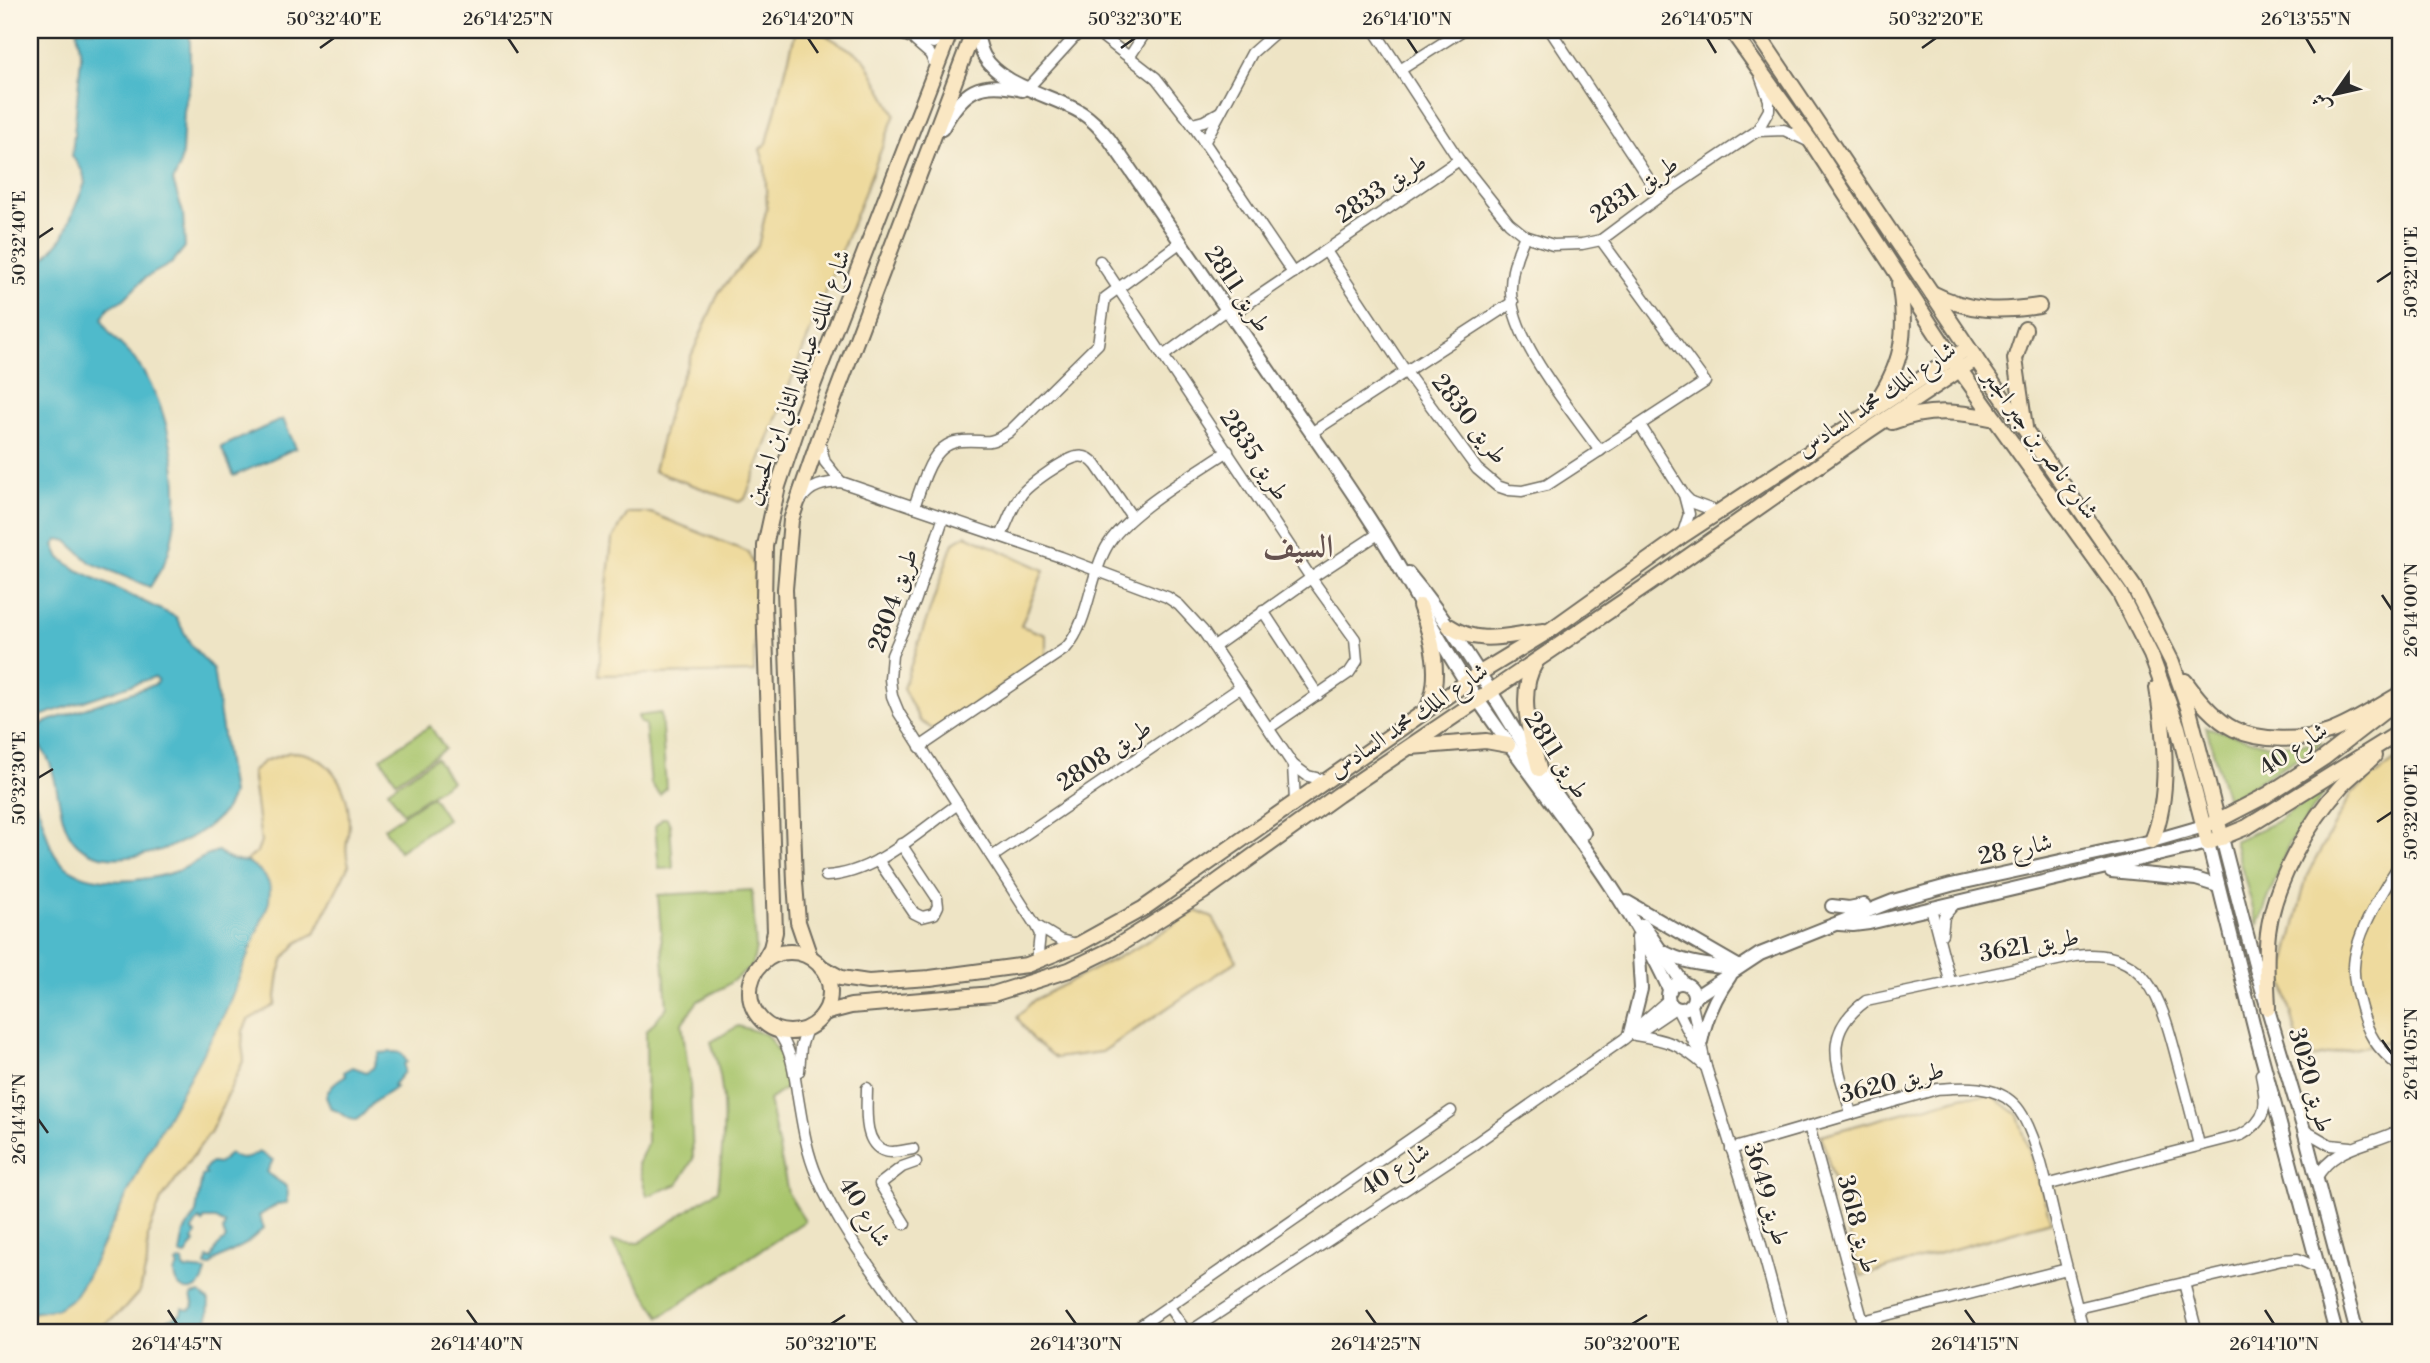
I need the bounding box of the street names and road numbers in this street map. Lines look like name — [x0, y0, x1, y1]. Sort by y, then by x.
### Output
street label: طريق 2833 — [1330, 147, 1433, 230]
street label: طريق 2831 — [1585, 149, 1685, 230]
street label: طريق 2811 — [1197, 240, 1277, 339]
street label: شارع الملك عبدالله الثاني ابن الحسين — [738, 246, 862, 511]
street label: شارع الملك محمد السادس — [1791, 335, 1964, 468]
street label: شارع ناصر بن جبر الجبر — [1970, 361, 2105, 528]
street label: طريق 2830 — [1425, 368, 1514, 471]
street label: طريق 2835 — [1213, 404, 1296, 507]
street label: طريق 2804 — [862, 545, 926, 656]
street label: شارع الملك محمد السادس — [1323, 656, 1496, 789]
street label: طريق 2811 — [1517, 706, 1595, 805]
street label: طريق 2808 — [1051, 713, 1158, 798]
street label: شارع 40 — [2253, 716, 2336, 787]
street label: شارع 28 — [1975, 828, 2056, 876]
street label: طريق 3621 — [1977, 922, 2081, 970]
street label: طريق 3020 — [2281, 1025, 2339, 1136]
street label: طريق 3620 — [1837, 1056, 1947, 1110]
street label: شارع 40 — [1355, 1136, 1438, 1207]
street label: طريق 3649 — [1736, 1139, 1796, 1249]
street label: شارع 40 — [828, 1172, 897, 1255]
street label: طريق 3618 — [1830, 1172, 1885, 1277]

